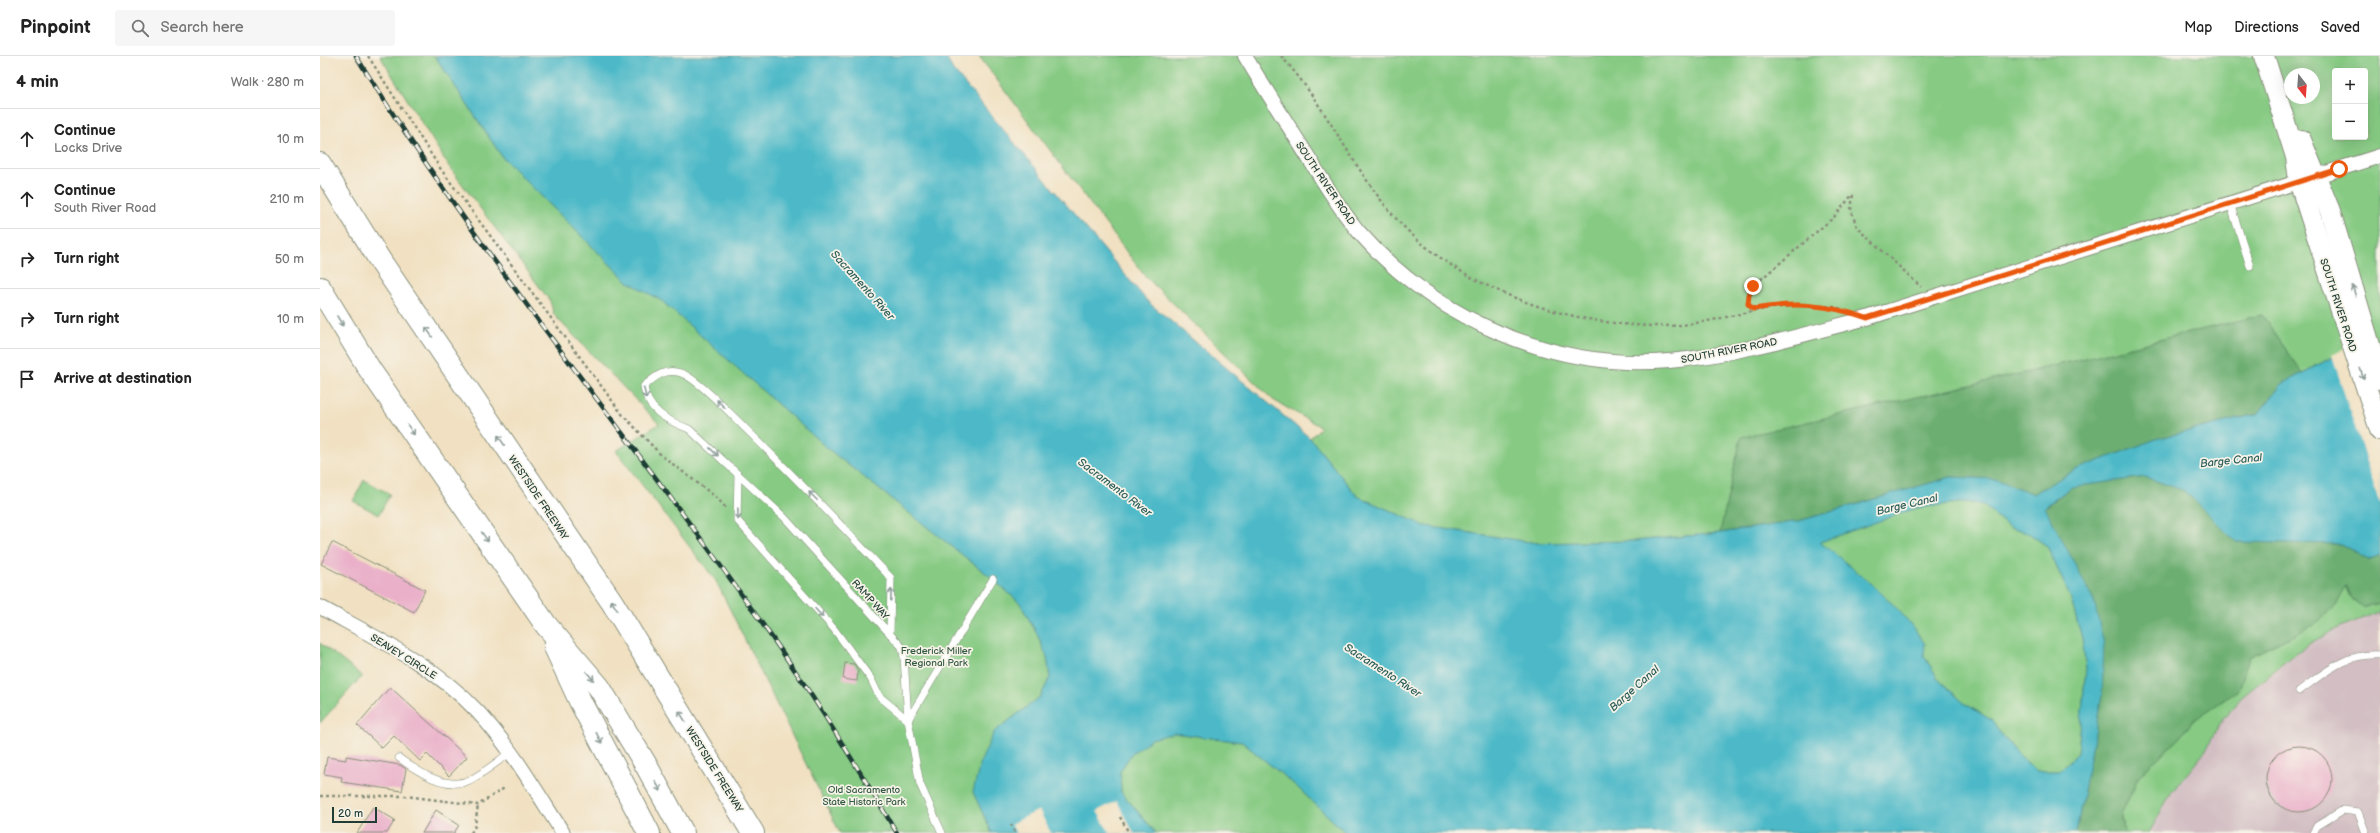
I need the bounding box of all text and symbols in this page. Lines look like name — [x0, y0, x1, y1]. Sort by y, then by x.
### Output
search box — [115, 10, 395, 46]
text: Pinpoint — [20, 16, 91, 39]
icon: search — [129, 17, 151, 39]
text: Search here — [161, 18, 244, 37]
text: Map — [2184, 19, 2212, 36]
text: Directions — [2234, 19, 2299, 36]
text: Saved — [2321, 19, 2360, 36]
north arrow — [2284, 68, 2320, 104]
map controls — [2332, 68, 2368, 140]
button: + — [2332, 68, 2368, 104]
text: 4 min — [16, 72, 59, 92]
text: Walk · 280 m — [231, 74, 304, 90]
button: − — [2332, 104, 2368, 140]
text: Continue — [54, 121, 116, 140]
icon: ahead — [16, 128, 38, 150]
text: 10 m — [277, 131, 304, 147]
text: Locks Drive — [54, 140, 122, 156]
street label: SOUTH RIVER ROAD — [1293, 140, 1357, 227]
route start — [2330, 160, 2348, 178]
text: Continue — [54, 181, 116, 200]
icon: ahead — [16, 188, 38, 210]
text: 210 m — [270, 191, 304, 207]
text: South River Road — [54, 200, 156, 216]
icon: right — [16, 248, 38, 270]
water label: Sacramento River — [828, 248, 898, 323]
text: Turn right — [54, 249, 119, 268]
text: 50 m — [275, 251, 304, 267]
street label: SOUTH RIVER ROAD — [2317, 257, 2359, 354]
route end — [1744, 277, 1762, 295]
one-way arrow — [2350, 284, 2357, 297]
icon: right — [16, 308, 38, 330]
text: Turn right — [54, 309, 119, 328]
text: 10 m — [277, 311, 304, 327]
one-way arrow — [337, 315, 345, 327]
one-way arrow — [425, 327, 433, 338]
street label: SOUTH RIVER ROAD — [1680, 336, 1778, 366]
one-way arrow — [2359, 367, 2366, 380]
icon: arrive — [16, 368, 38, 390]
text: Arrive at destination — [54, 369, 192, 388]
one-way arrow — [642, 386, 650, 399]
one-way arrow — [716, 399, 726, 409]
one-way arrow — [407, 424, 415, 435]
one-way arrow — [497, 435, 505, 446]
one-way arrow — [709, 447, 719, 457]
water label: Barge Canal — [2199, 451, 2263, 470]
street label: WESTSIDE FREEWAY — [506, 453, 571, 542]
water label: Sacramento River — [1075, 455, 1155, 520]
one-way arrow — [808, 491, 818, 501]
water label: Barge Canal — [1875, 491, 1939, 518]
one-way arrow — [734, 507, 741, 520]
one-way arrow — [481, 531, 489, 542]
street label: RAMP WAY — [849, 577, 891, 622]
one-way arrow — [887, 589, 894, 602]
one-way arrow — [609, 600, 618, 611]
one-way arrow — [815, 608, 824, 618]
street label: SEAVEY CIRCLE — [368, 632, 439, 682]
water label: Sacramento River — [1342, 641, 1424, 701]
park label: Frederick Miller Regional Park — [901, 645, 972, 669]
water label: Barge Canal — [1607, 662, 1662, 714]
one-way arrow — [585, 671, 594, 681]
one-way arrow — [678, 710, 686, 722]
street label: WESTSIDE FREEWAY — [683, 724, 746, 815]
one-way arrow — [596, 731, 603, 743]
one-way arrow — [655, 780, 662, 792]
park label: Old Sacramento State Historic Park — [823, 784, 906, 808]
scale bar — [332, 805, 377, 824]
text: 20 m — [338, 807, 363, 820]

